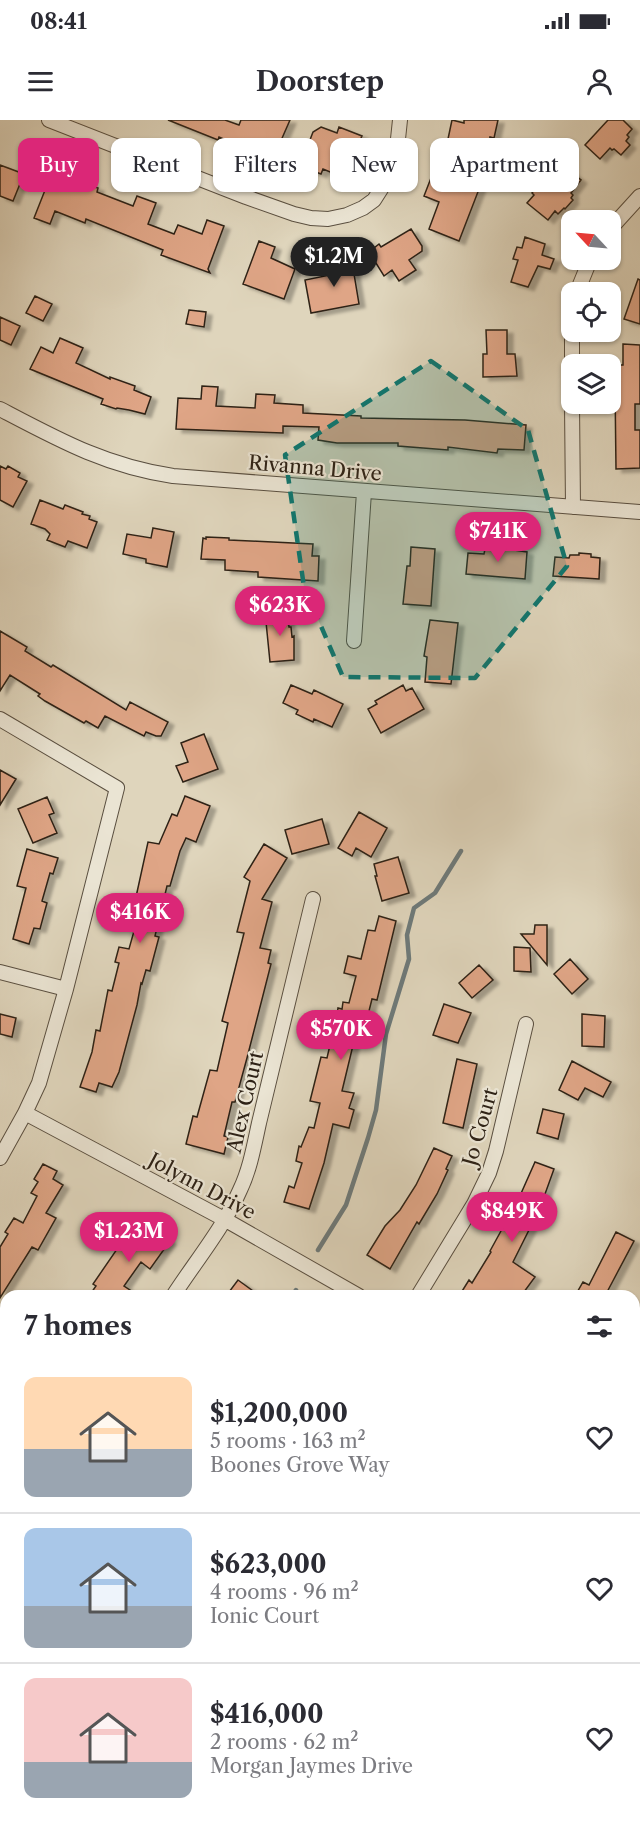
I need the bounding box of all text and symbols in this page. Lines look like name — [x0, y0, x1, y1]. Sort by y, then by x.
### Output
text: 08:41 — [30, 8, 87, 35]
icon: menu — [24, 65, 57, 98]
text: Doorstep — [256, 65, 384, 98]
icon: person — [583, 65, 616, 98]
chip: Buy — [18, 138, 99, 192]
chip: Rent — [111, 138, 201, 192]
chip: Filters — [213, 138, 318, 192]
chip: New — [330, 138, 418, 192]
chip: Apartment — [430, 138, 579, 192]
north arrow — [561, 210, 621, 270]
map controls — [561, 210, 621, 414]
pin: $1.2M — [292, 237, 376, 288]
text: $1.2M — [305, 244, 363, 268]
button: locate — [561, 282, 621, 342]
button: layers — [561, 354, 621, 414]
street label: Rivanna Drive — [247, 450, 383, 486]
pin: $741K — [456, 512, 540, 563]
text: $741K — [469, 519, 527, 543]
pin: $623K — [238, 586, 322, 637]
text: $623K — [249, 593, 311, 617]
pin: $416K — [98, 893, 182, 944]
text: $416K — [110, 900, 170, 924]
pin: $570K — [299, 1010, 383, 1061]
text: $570K — [310, 1017, 372, 1041]
street label: Alex Court — [221, 1049, 268, 1156]
street label: Jo Court — [457, 1085, 503, 1172]
street label: Jolynn Drive — [141, 1146, 260, 1224]
pin: $849K — [470, 1192, 554, 1243]
text: $849K — [480, 1199, 544, 1223]
pin: $1.23M — [80, 1212, 178, 1263]
text: $1.23M — [94, 1219, 164, 1243]
text: 7 homes — [24, 1310, 132, 1342]
icon: filters — [583, 1310, 616, 1343]
text: $1,200,000 — [210, 1397, 348, 1429]
icon: home — [72, 1401, 144, 1473]
icon: heart — [583, 1421, 616, 1454]
text: 5 rooms · 163 m² — [210, 1429, 366, 1453]
text: Boones Grove Way — [210, 1453, 390, 1477]
text: $623,000 — [210, 1548, 327, 1580]
icon: home — [72, 1552, 144, 1624]
icon: heart — [583, 1572, 616, 1605]
text: 4 rooms · 96 m² — [210, 1580, 359, 1604]
text: Ionic Court — [210, 1604, 319, 1628]
text: $416,000 — [210, 1698, 324, 1730]
icon: home — [72, 1702, 144, 1774]
icon: heart — [583, 1722, 616, 1755]
text: 2 rooms · 62 m² — [210, 1730, 358, 1754]
text: Morgan Jaymes Drive — [210, 1754, 413, 1778]

